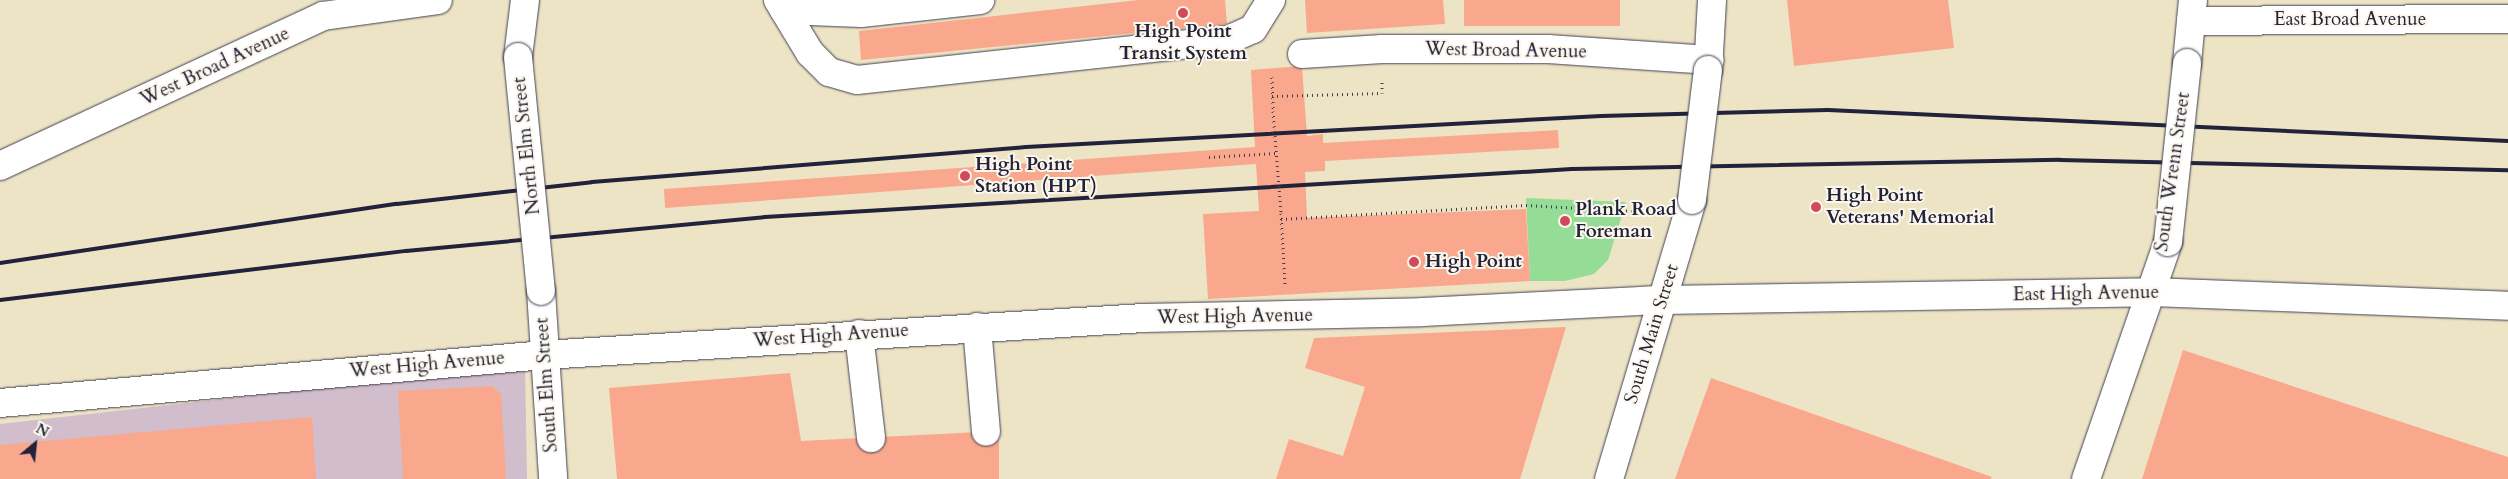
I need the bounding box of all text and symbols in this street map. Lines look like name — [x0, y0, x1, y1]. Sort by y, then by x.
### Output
marker: High Point Transit System — [1177, 7, 1189, 19]
street label: East Broad Avenue — [2274, 9, 2426, 31]
place label: High Point Transit System — [1119, 21, 1247, 65]
street label: West Broad Avenue — [137, 22, 293, 112]
street label: West Broad Avenue — [1425, 38, 1587, 64]
street label: North Elm Street — [508, 76, 546, 216]
street label: South Wrenn Street — [2151, 91, 2195, 253]
place label: High Point Station (HPT) — [975, 154, 1097, 198]
marker: High Point Station (HPT) — [959, 170, 971, 182]
place label: High Point Veterans' Memorial — [1826, 185, 1994, 229]
place label: Plank Road Foreman — [1575, 199, 1677, 243]
marker: High Point Veterans' Memorial — [1810, 201, 1822, 213]
marker: Plank Road Foreman — [1559, 215, 1571, 227]
place label: High Point — [1425, 251, 1522, 273]
marker: High Point — [1407, 255, 1421, 269]
street label: South Main Street — [1620, 261, 1684, 407]
street label: East High Avenue — [2013, 281, 2159, 307]
street label: West High Avenue — [1157, 304, 1313, 330]
street label: South Elm Street — [531, 317, 563, 453]
street label: West High Avenue — [752, 319, 910, 353]
street label: West High Avenue — [348, 347, 506, 383]
north arrow — [10, 419, 60, 469]
text: N — [32, 419, 52, 442]

